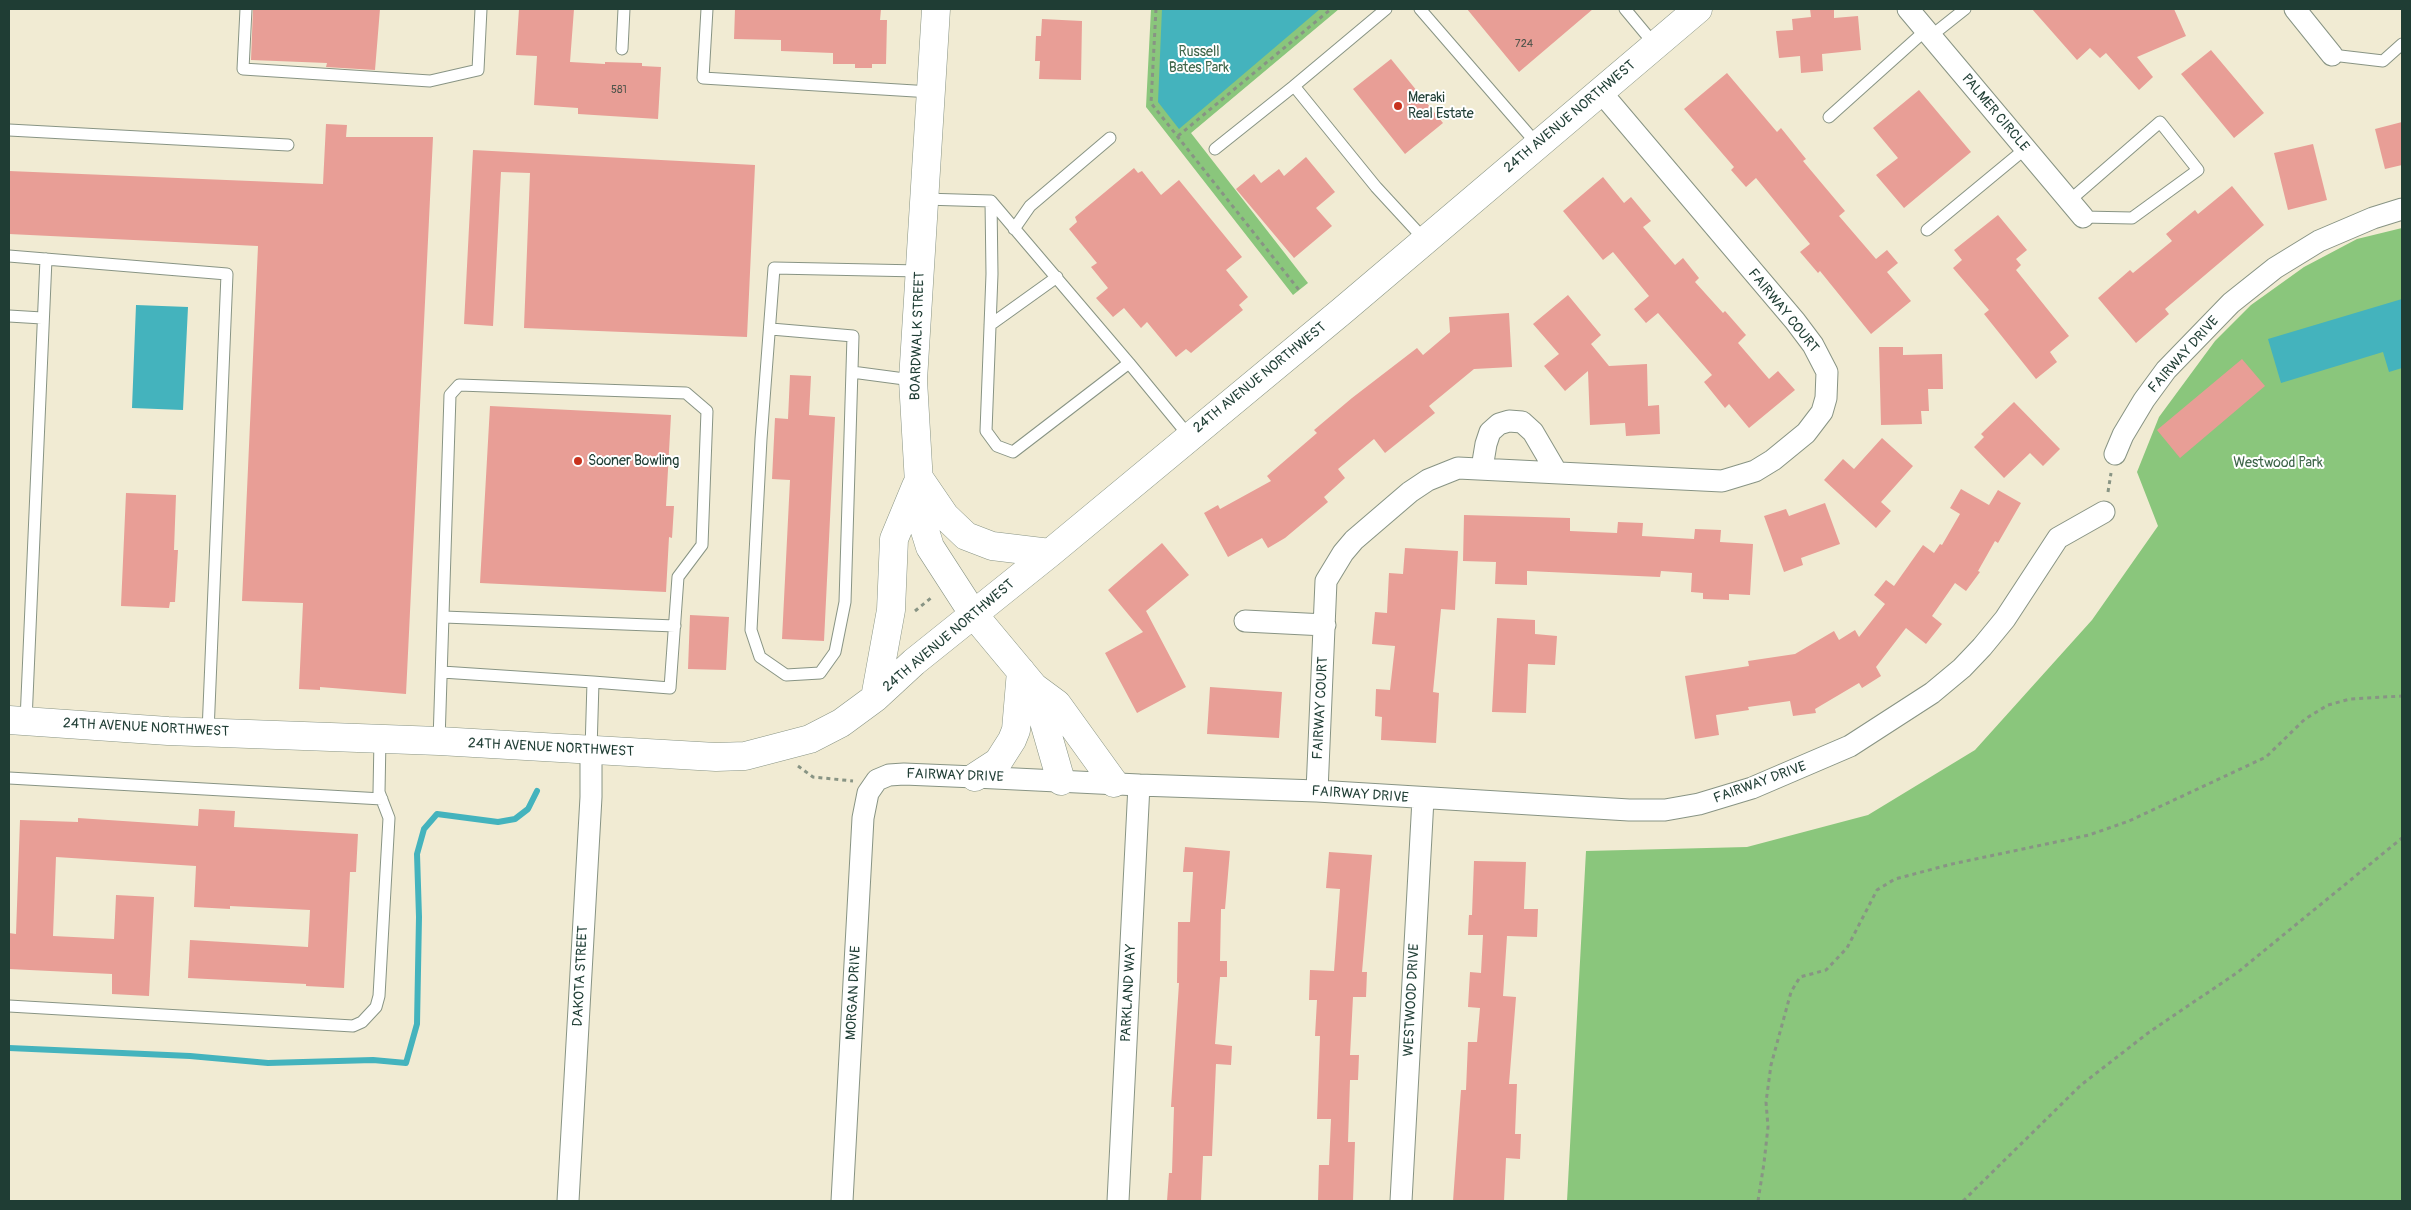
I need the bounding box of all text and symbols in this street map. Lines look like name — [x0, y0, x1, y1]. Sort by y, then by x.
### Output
house number: 724 — [1515, 37, 1533, 51]
park label: Russell Bates Park — [1169, 44, 1229, 76]
street label: 24TH AVENUE NORTHWEST — [1501, 57, 1639, 177]
street label: PALMER CIRCLE — [1958, 71, 2032, 155]
house number: 581 — [611, 83, 627, 97]
place label: Meraki Real Estate — [1408, 90, 1474, 122]
marker: Meraki Real Estate — [1392, 100, 1404, 112]
street label: FAIRWAY COURT — [1744, 266, 1822, 356]
street label: BOARDWALK STREET — [907, 271, 929, 401]
street label: FAIRWAY DRIVE — [2145, 313, 2223, 397]
street label: 24TH AVENUE NORTHWEST — [1190, 319, 1330, 437]
place label: Sooner Bowling — [588, 453, 679, 469]
marker: Sooner Bowling — [572, 455, 584, 467]
park label: Westwood Park — [2233, 455, 2323, 471]
street label: 24TH AVENUE NORTHWEST — [880, 576, 1018, 696]
street label: FAIRWAY COURT — [1310, 656, 1332, 760]
street label: 24TH AVENUE NORTHWEST — [63, 715, 229, 741]
street label: 24TH AVENUE NORTHWEST — [468, 735, 634, 761]
street label: FAIRWAY DRIVE — [1711, 758, 1809, 808]
street label: FAIRWAY DRIVE — [906, 766, 1004, 786]
street label: FAIRWAY DRIVE — [1311, 783, 1409, 807]
street label: DAKOTA STREET — [570, 925, 592, 1027]
street label: PARKLAND WAY — [1118, 943, 1140, 1043]
street label: WESTWOOD DRIVE — [1401, 943, 1423, 1057]
street label: MORGAN DRIVE — [843, 945, 865, 1041]

